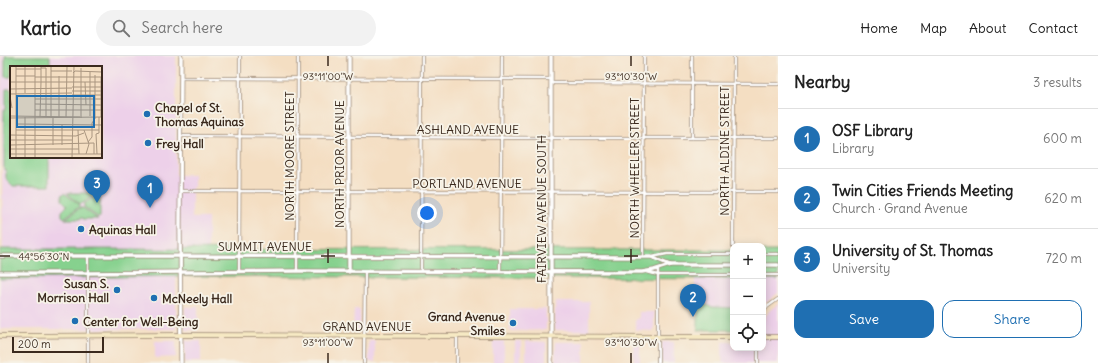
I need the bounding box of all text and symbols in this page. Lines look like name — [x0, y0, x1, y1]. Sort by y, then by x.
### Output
search box — [96, 10, 376, 46]
text: Kartio — [20, 16, 72, 40]
icon: search — [110, 17, 132, 39]
text: Search here — [142, 18, 223, 37]
text: Home — [860, 19, 898, 37]
text: Map — [920, 19, 947, 37]
text: About — [969, 19, 1007, 37]
text: Contact — [1029, 19, 1078, 37]
inset map — [10, 66, 102, 158]
text: 93°11'00"W — [303, 70, 353, 83]
text: 93°10'30"W — [605, 70, 657, 83]
text: Nearby — [794, 71, 850, 93]
text: 3 results — [1033, 74, 1082, 91]
street label: NORTH ALDINE STREET — [717, 86, 732, 216]
street label: NORTH MOORE STREET — [282, 91, 297, 221]
street label: NORTH WHEELER STREET — [627, 97, 642, 239]
place label: Chapel of St. Thomas Aquinas — [155, 100, 244, 130]
street label: NORTH PRIOR AVENUE — [332, 100, 347, 228]
marker: Chapel of St. Thomas Aquinas — [142, 109, 152, 119]
text: OSF Library — [832, 121, 913, 140]
street label: ASHLAND AVENUE — [417, 122, 519, 137]
text: 1 — [804, 130, 810, 147]
text: 600 m — [1043, 130, 1082, 147]
street label: FAIRVIEW AVENUE SOUTH — [534, 135, 549, 283]
place label: Frey Hall — [156, 136, 204, 152]
marker: Frey Hall — [143, 138, 153, 148]
text: Library — [832, 140, 874, 157]
pin: 3 — [84, 170, 110, 203]
pin: 1 — [137, 175, 163, 208]
street label: PORTLAND AVENUE — [412, 176, 522, 191]
text: Twin Cities Friends Meeting — [832, 181, 1013, 200]
text: 2 — [803, 190, 811, 207]
text: 620 m — [1044, 190, 1082, 207]
text: Church · Grand Avenue — [832, 200, 968, 217]
your location — [417, 203, 437, 223]
place label: Aquinas Hall — [89, 222, 156, 238]
marker: Aquinas Hall — [76, 224, 86, 234]
street label: SUMMIT AVENUE — [218, 239, 312, 254]
text: University of St. Thomas — [832, 241, 993, 260]
map controls — [730, 243, 766, 351]
button: + — [730, 243, 766, 279]
text: 44°56'30"N — [19, 250, 69, 263]
text: 3 — [803, 250, 811, 267]
text: 720 m — [1045, 250, 1082, 267]
text: University — [832, 260, 890, 277]
place label: Susan S. Morrison Hall — [37, 276, 110, 305]
button: − — [730, 279, 766, 315]
pin: 2 — [680, 284, 706, 317]
marker: Susan S. Morrison Hall — [112, 285, 122, 295]
place label: McNeely Hall — [162, 291, 232, 307]
marker: McNeely Hall — [149, 293, 159, 303]
button: Save — [794, 300, 934, 338]
button: Share — [942, 300, 1082, 338]
place label: Grand Avenue Smiles — [428, 309, 506, 338]
place label: Center for Well-Being — [83, 314, 199, 330]
button: locate — [730, 315, 766, 351]
marker: Center for Well-Being — [70, 316, 80, 326]
marker: Grand Avenue Smiles — [508, 318, 518, 328]
street label: GRAND AVENUE — [322, 319, 412, 334]
scale bar — [12, 335, 104, 354]
text: 93°11'00"W — [303, 336, 353, 349]
text: 93°10'30"W — [605, 336, 657, 349]
text: 200 m — [18, 337, 51, 351]

